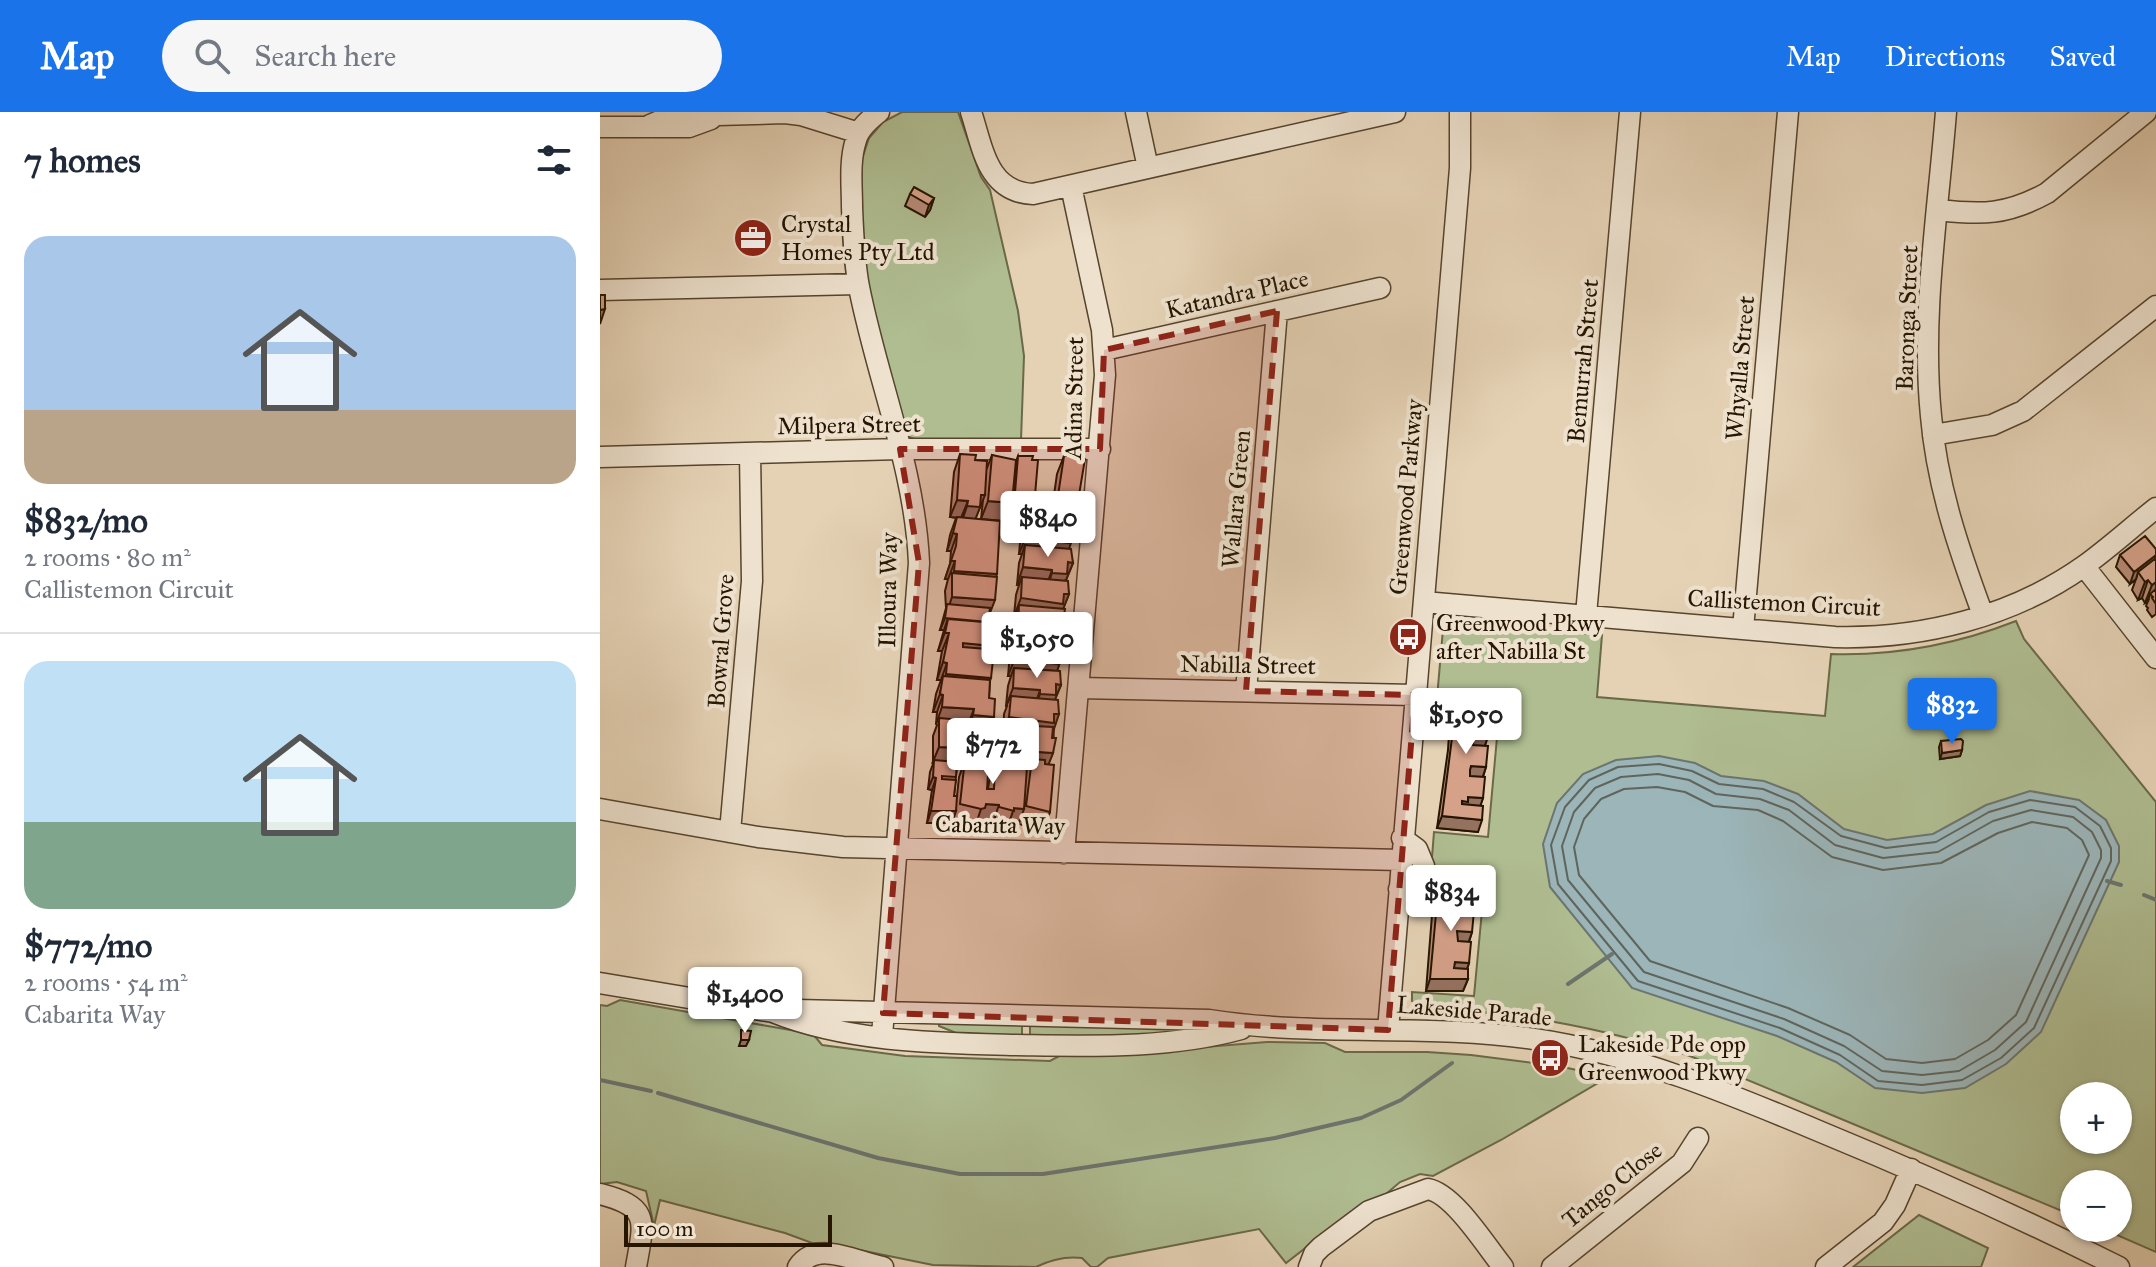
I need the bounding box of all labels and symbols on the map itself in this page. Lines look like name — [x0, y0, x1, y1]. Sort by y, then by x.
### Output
place label: Crystal Homes Pty Ltd — [781, 209, 935, 267]
office icon: Crystal Homes Pty Ltd — [732, 217, 774, 259]
street label: Baronga Street — [1889, 244, 1925, 392]
street label: Katandra Place — [1163, 263, 1311, 325]
street label: Bemurrah Street — [1561, 277, 1605, 444]
street label: Whyalla Street — [1719, 294, 1761, 442]
street label: Adina Street — [1058, 336, 1090, 461]
street label: Greenwood Parkway — [1382, 397, 1430, 596]
street label: Milpera Street — [777, 409, 922, 441]
street label: Wallara Green — [1215, 429, 1257, 569]
pin: $840 — [1001, 491, 1095, 559]
street label: Illoura Way — [872, 531, 904, 648]
street label: Bowral Grove — [701, 573, 741, 709]
street label: Callistemon Circuit — [1687, 583, 1882, 623]
place label: Greenwood Pkwy after Nabilla St — [1436, 608, 1605, 666]
pin: $1,050 — [972, 612, 1102, 680]
bus stop icon: Greenwood Pkwy after Nabilla St — [1387, 616, 1429, 658]
street label: Nabilla Street — [1180, 649, 1317, 681]
pin: $832 — [1905, 678, 1999, 746]
pin: $1,050 — [1401, 688, 1531, 756]
pin: $772 — [946, 718, 1040, 786]
street label: Cabarita Way — [935, 809, 1066, 841]
pin: $834 — [1404, 865, 1498, 933]
pin: $1,400 — [680, 967, 810, 1035]
street label: Lakeside Parade — [1395, 989, 1553, 1033]
place label: Lakeside Pde opp Greenwood Pkwy — [1578, 1029, 1747, 1087]
bus stop icon: Lakeside Pde opp Greenwood Pkwy — [1529, 1037, 1571, 1079]
street label: Tango Close — [1556, 1135, 1668, 1235]
scale bar — [624, 1211, 832, 1247]

